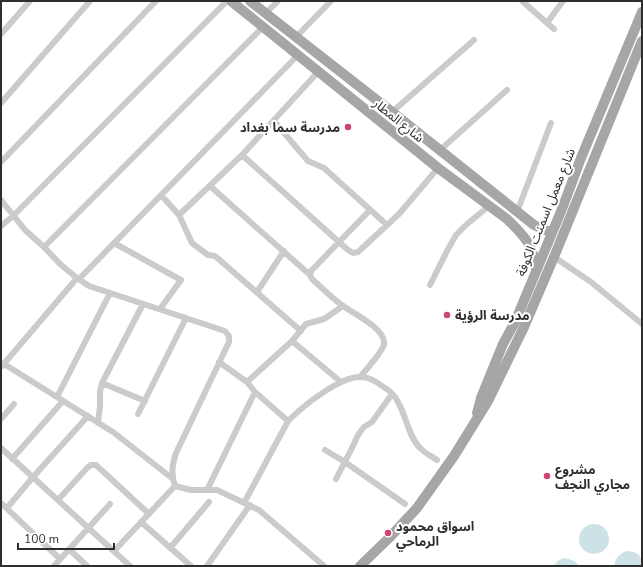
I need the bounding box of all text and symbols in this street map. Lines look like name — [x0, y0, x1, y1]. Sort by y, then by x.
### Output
street label: شارع المطار — [368, 94, 428, 148]
place label: مدرسة سما بغداد — [240, 119, 340, 137]
marker: مدرسة سما بغداد — [343, 122, 353, 132]
street label: شارع معمل اسمنت الكوفة — [512, 146, 581, 280]
place label: مدرسة الرؤية — [455, 307, 530, 325]
marker: مدرسة الرؤية — [442, 310, 452, 320]
place label: مشروع مجاري النجف — [555, 461, 630, 495]
marker: مشروع مجاري النجف — [542, 471, 552, 481]
place label: اسواق محمود الرماحي — [396, 518, 474, 552]
scale bar — [18, 525, 114, 551]
marker: اسواق محمود الرماحي — [383, 528, 393, 538]
text: 100 m — [24, 531, 59, 547]

